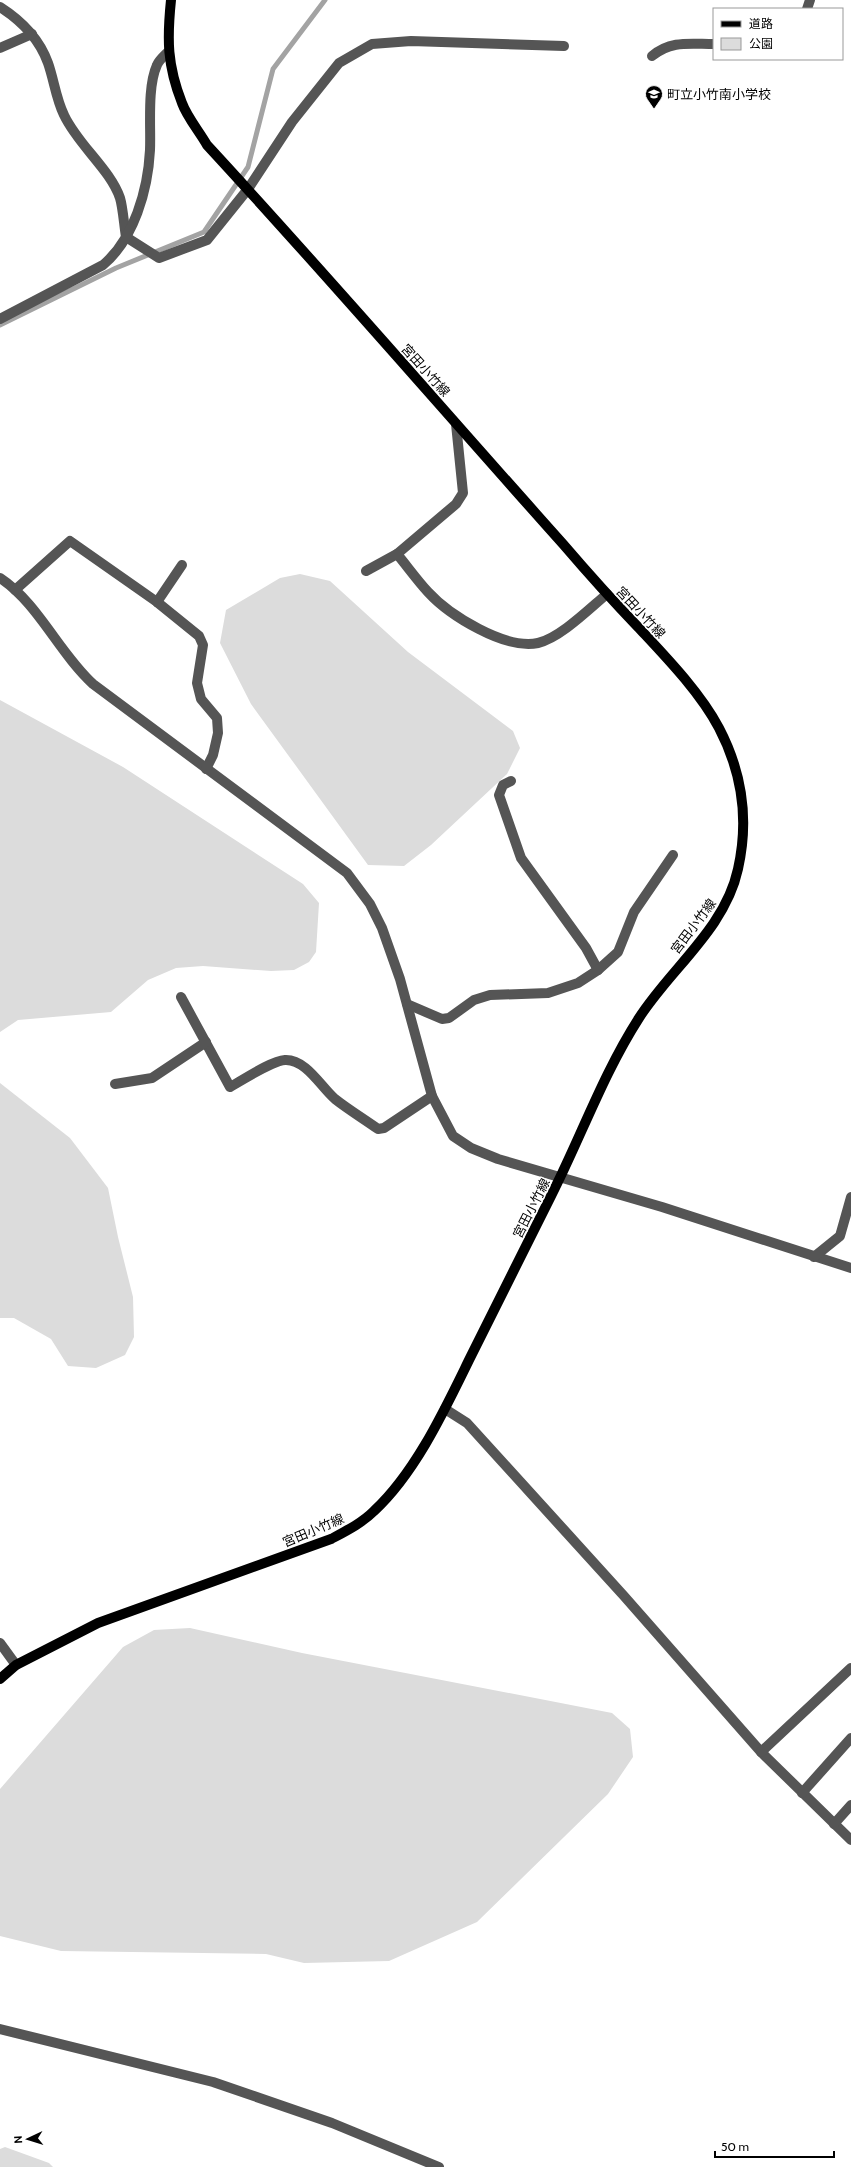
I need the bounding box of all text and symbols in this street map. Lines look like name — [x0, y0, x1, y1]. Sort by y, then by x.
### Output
legend — [713, 8, 843, 60]
text: 道路 — [749, 16, 773, 31]
text: 公園 — [749, 36, 773, 51]
school or university icon: 町立小竹南小学校 — [644, 84, 664, 109]
place label: 町立小竹南小学校 — [667, 86, 771, 102]
street label: 宮田小竹線 — [398, 340, 454, 400]
street label: 宮田小竹線 — [613, 583, 669, 641]
street label: 宮田小竹線 — [667, 895, 719, 957]
street label: 宮田小竹線 — [509, 1175, 553, 1241]
street label: 宮田小竹線 — [280, 1510, 346, 1550]
north arrow — [8, 2119, 48, 2159]
scale bar — [715, 2133, 834, 2159]
text: N — [11, 2135, 25, 2144]
text: 50 m — [721, 2139, 749, 2154]

